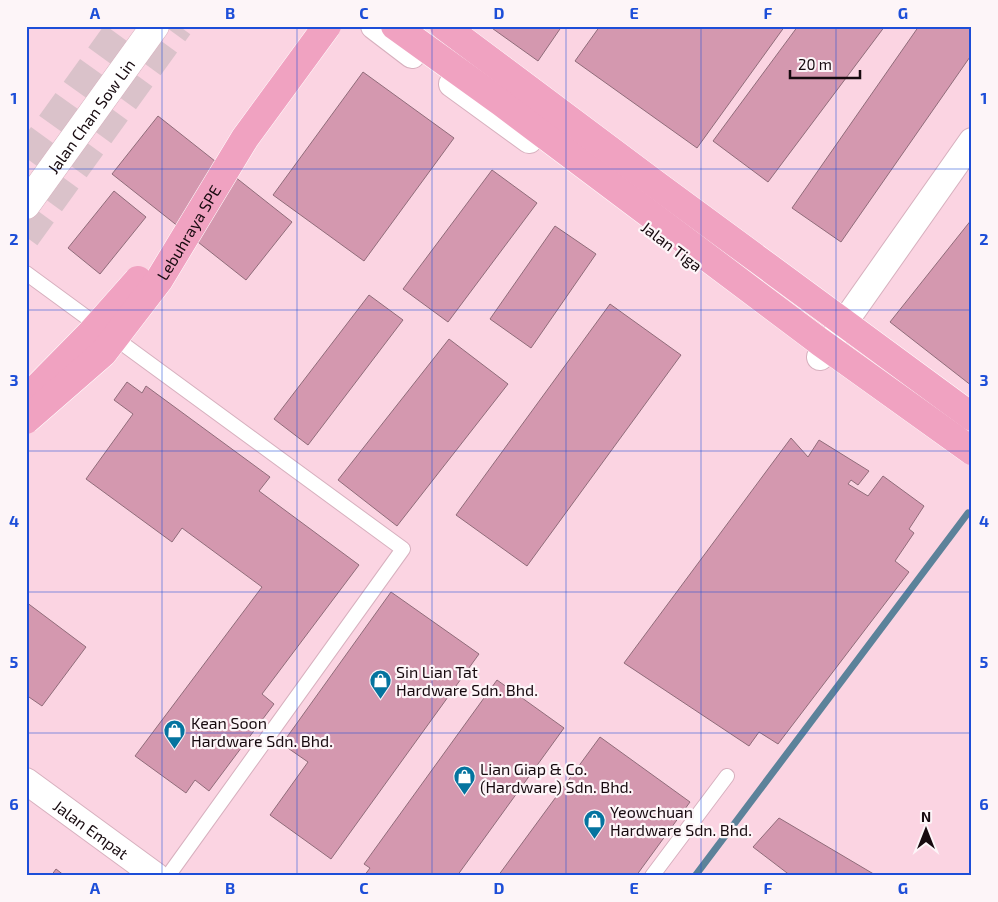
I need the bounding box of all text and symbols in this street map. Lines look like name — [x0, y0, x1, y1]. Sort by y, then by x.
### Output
text: A — [90, 3, 101, 22]
text: B — [225, 3, 235, 22]
text: C — [359, 3, 369, 22]
text: D — [494, 3, 505, 22]
text: E — [629, 3, 639, 22]
text: F — [764, 3, 773, 22]
text: G — [898, 3, 908, 22]
scale bar — [790, 48, 860, 80]
street label: Jalan Chan Sow Lin — [43, 55, 138, 177]
text: 20 m — [798, 55, 832, 73]
text: 1 — [11, 88, 17, 107]
text: 1 — [981, 88, 987, 107]
street label: Lebuhraya SPE — [152, 181, 224, 283]
street label: Jalan Tiga — [638, 217, 706, 275]
text: 2 — [9, 229, 19, 248]
text: 2 — [979, 229, 989, 248]
text: 3 — [9, 370, 19, 389]
text: 3 — [979, 370, 989, 389]
text: 4 — [9, 511, 19, 530]
text: 4 — [979, 511, 989, 530]
text: 5 — [10, 652, 19, 671]
text: 5 — [980, 652, 989, 671]
place label: Sin Lian Tat Hardware Sdn. Bhd. — [396, 662, 538, 699]
shop icon: Sin Lian Tat Hardware Sdn. Bhd. — [368, 668, 392, 699]
place label: Kean Soon Hardware Sdn. Bhd. — [191, 713, 333, 750]
shop icon: Kean Soon Hardware Sdn. Bhd. — [163, 719, 187, 750]
place label: Lian Giap & Co. (Hardware) Sdn. Bhd. — [480, 759, 632, 796]
shop icon: Lian Giap & Co. (Hardware) Sdn. Bhd. — [452, 765, 476, 796]
text: 6 — [9, 794, 19, 813]
text: 6 — [979, 794, 989, 813]
street label: Jalan Empat — [50, 795, 132, 862]
place label: Yeowchuan Hardware Sdn. Bhd. — [610, 802, 752, 839]
north arrow — [900, 804, 950, 854]
shop icon: Yeowchuan Hardware Sdn. Bhd. — [582, 808, 606, 839]
text: N — [921, 808, 931, 825]
text: A — [90, 878, 101, 897]
text: B — [225, 878, 235, 897]
text: C — [359, 878, 369, 897]
text: D — [494, 878, 505, 897]
text: E — [629, 878, 639, 897]
text: F — [764, 878, 773, 897]
text: G — [898, 878, 908, 897]

